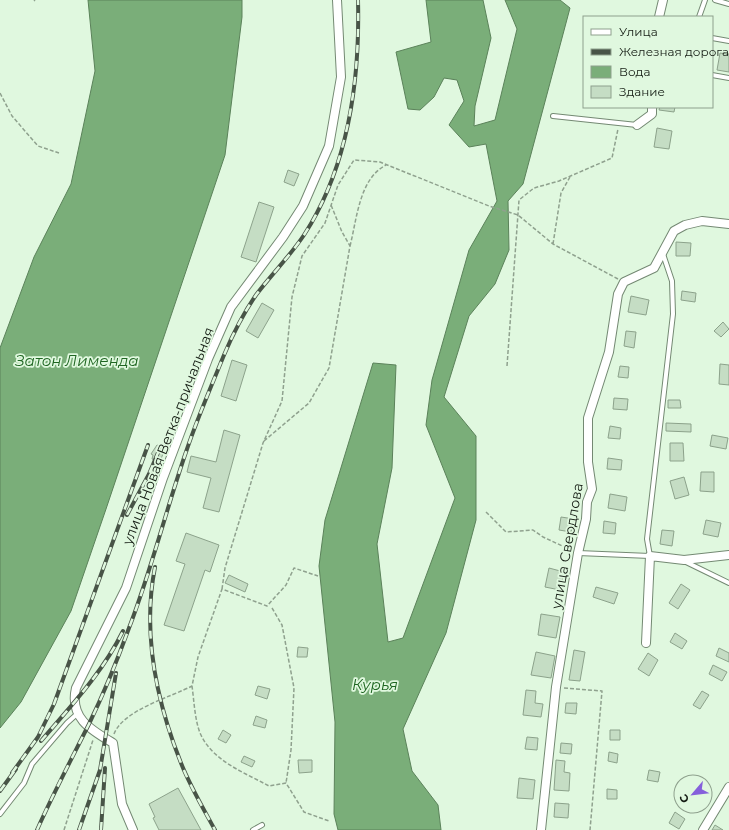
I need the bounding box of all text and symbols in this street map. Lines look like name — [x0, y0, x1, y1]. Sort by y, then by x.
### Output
legend — [583, 16, 713, 108]
text: Улица — [619, 24, 658, 39]
text: Железная дорога — [619, 44, 729, 59]
text: Вода — [619, 64, 650, 79]
text: Здание — [619, 84, 665, 99]
street label: улица Новая Ветка-причальная — [118, 325, 218, 548]
water label: Затон Лименда — [14, 351, 139, 370]
street label: улица Свердлова — [547, 482, 587, 611]
water label: Курья — [352, 675, 398, 694]
north arrow — [673, 774, 713, 814]
text: С — [676, 792, 692, 806]

